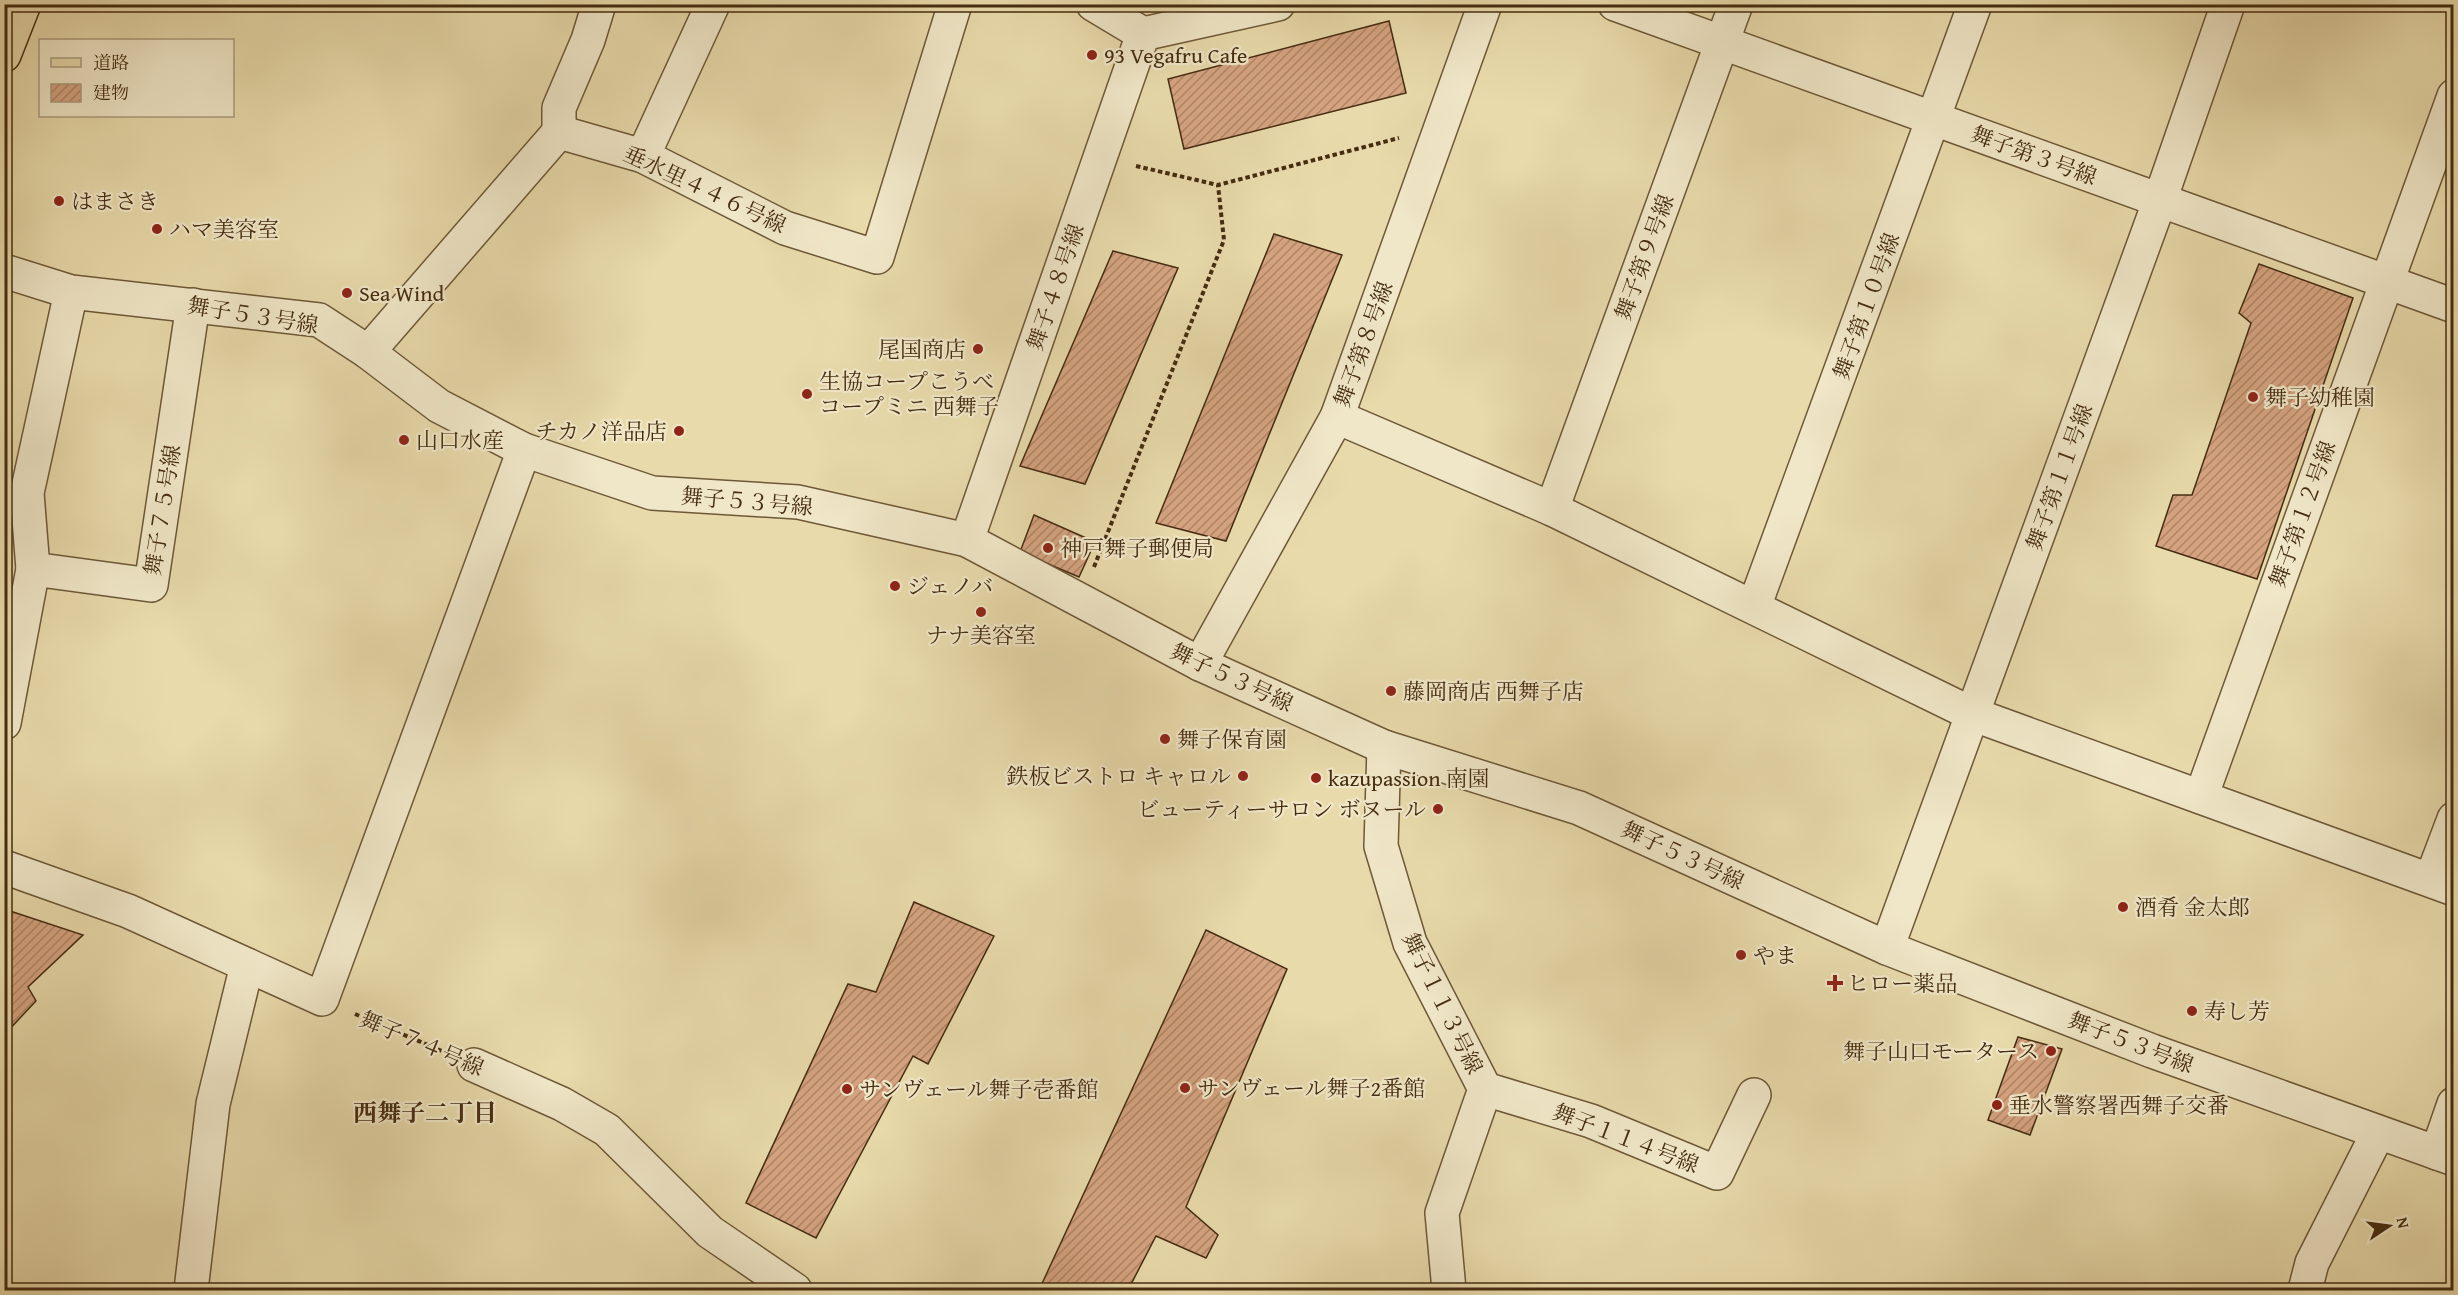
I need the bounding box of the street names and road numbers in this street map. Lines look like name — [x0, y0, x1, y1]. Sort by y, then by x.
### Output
street label: 舞子第３号線 — [1967, 117, 2101, 193]
street label: 垂水里４４６号線 — [618, 137, 792, 241]
street label: 舞子第９号線 — [1606, 190, 1682, 324]
street label: 舞子４８号線 — [1018, 219, 1092, 355]
street label: 舞子第１０号線 — [1825, 228, 1907, 384]
street label: 舞子第８号線 — [1325, 277, 1401, 411]
street label: 舞子５３号線 — [185, 289, 321, 341]
street label: 舞子第１１号線 — [2018, 399, 2100, 555]
street label: 舞子第１２号線 — [2261, 436, 2343, 592]
street label: 舞子７５号線 — [136, 442, 188, 578]
street label: 舞子５３号線 — [680, 479, 814, 523]
street label: 舞子５３号線 — [1165, 635, 1299, 719]
street label: 舞子５３号線 — [1616, 813, 1750, 897]
street label: 舞子１１３号線 — [1395, 927, 1491, 1079]
street label: 舞子７４号線 — [355, 1002, 489, 1084]
street label: 舞子５３号線 — [2064, 1003, 2198, 1081]
street label: 舞子１１４号線 — [1548, 1095, 1704, 1181]

